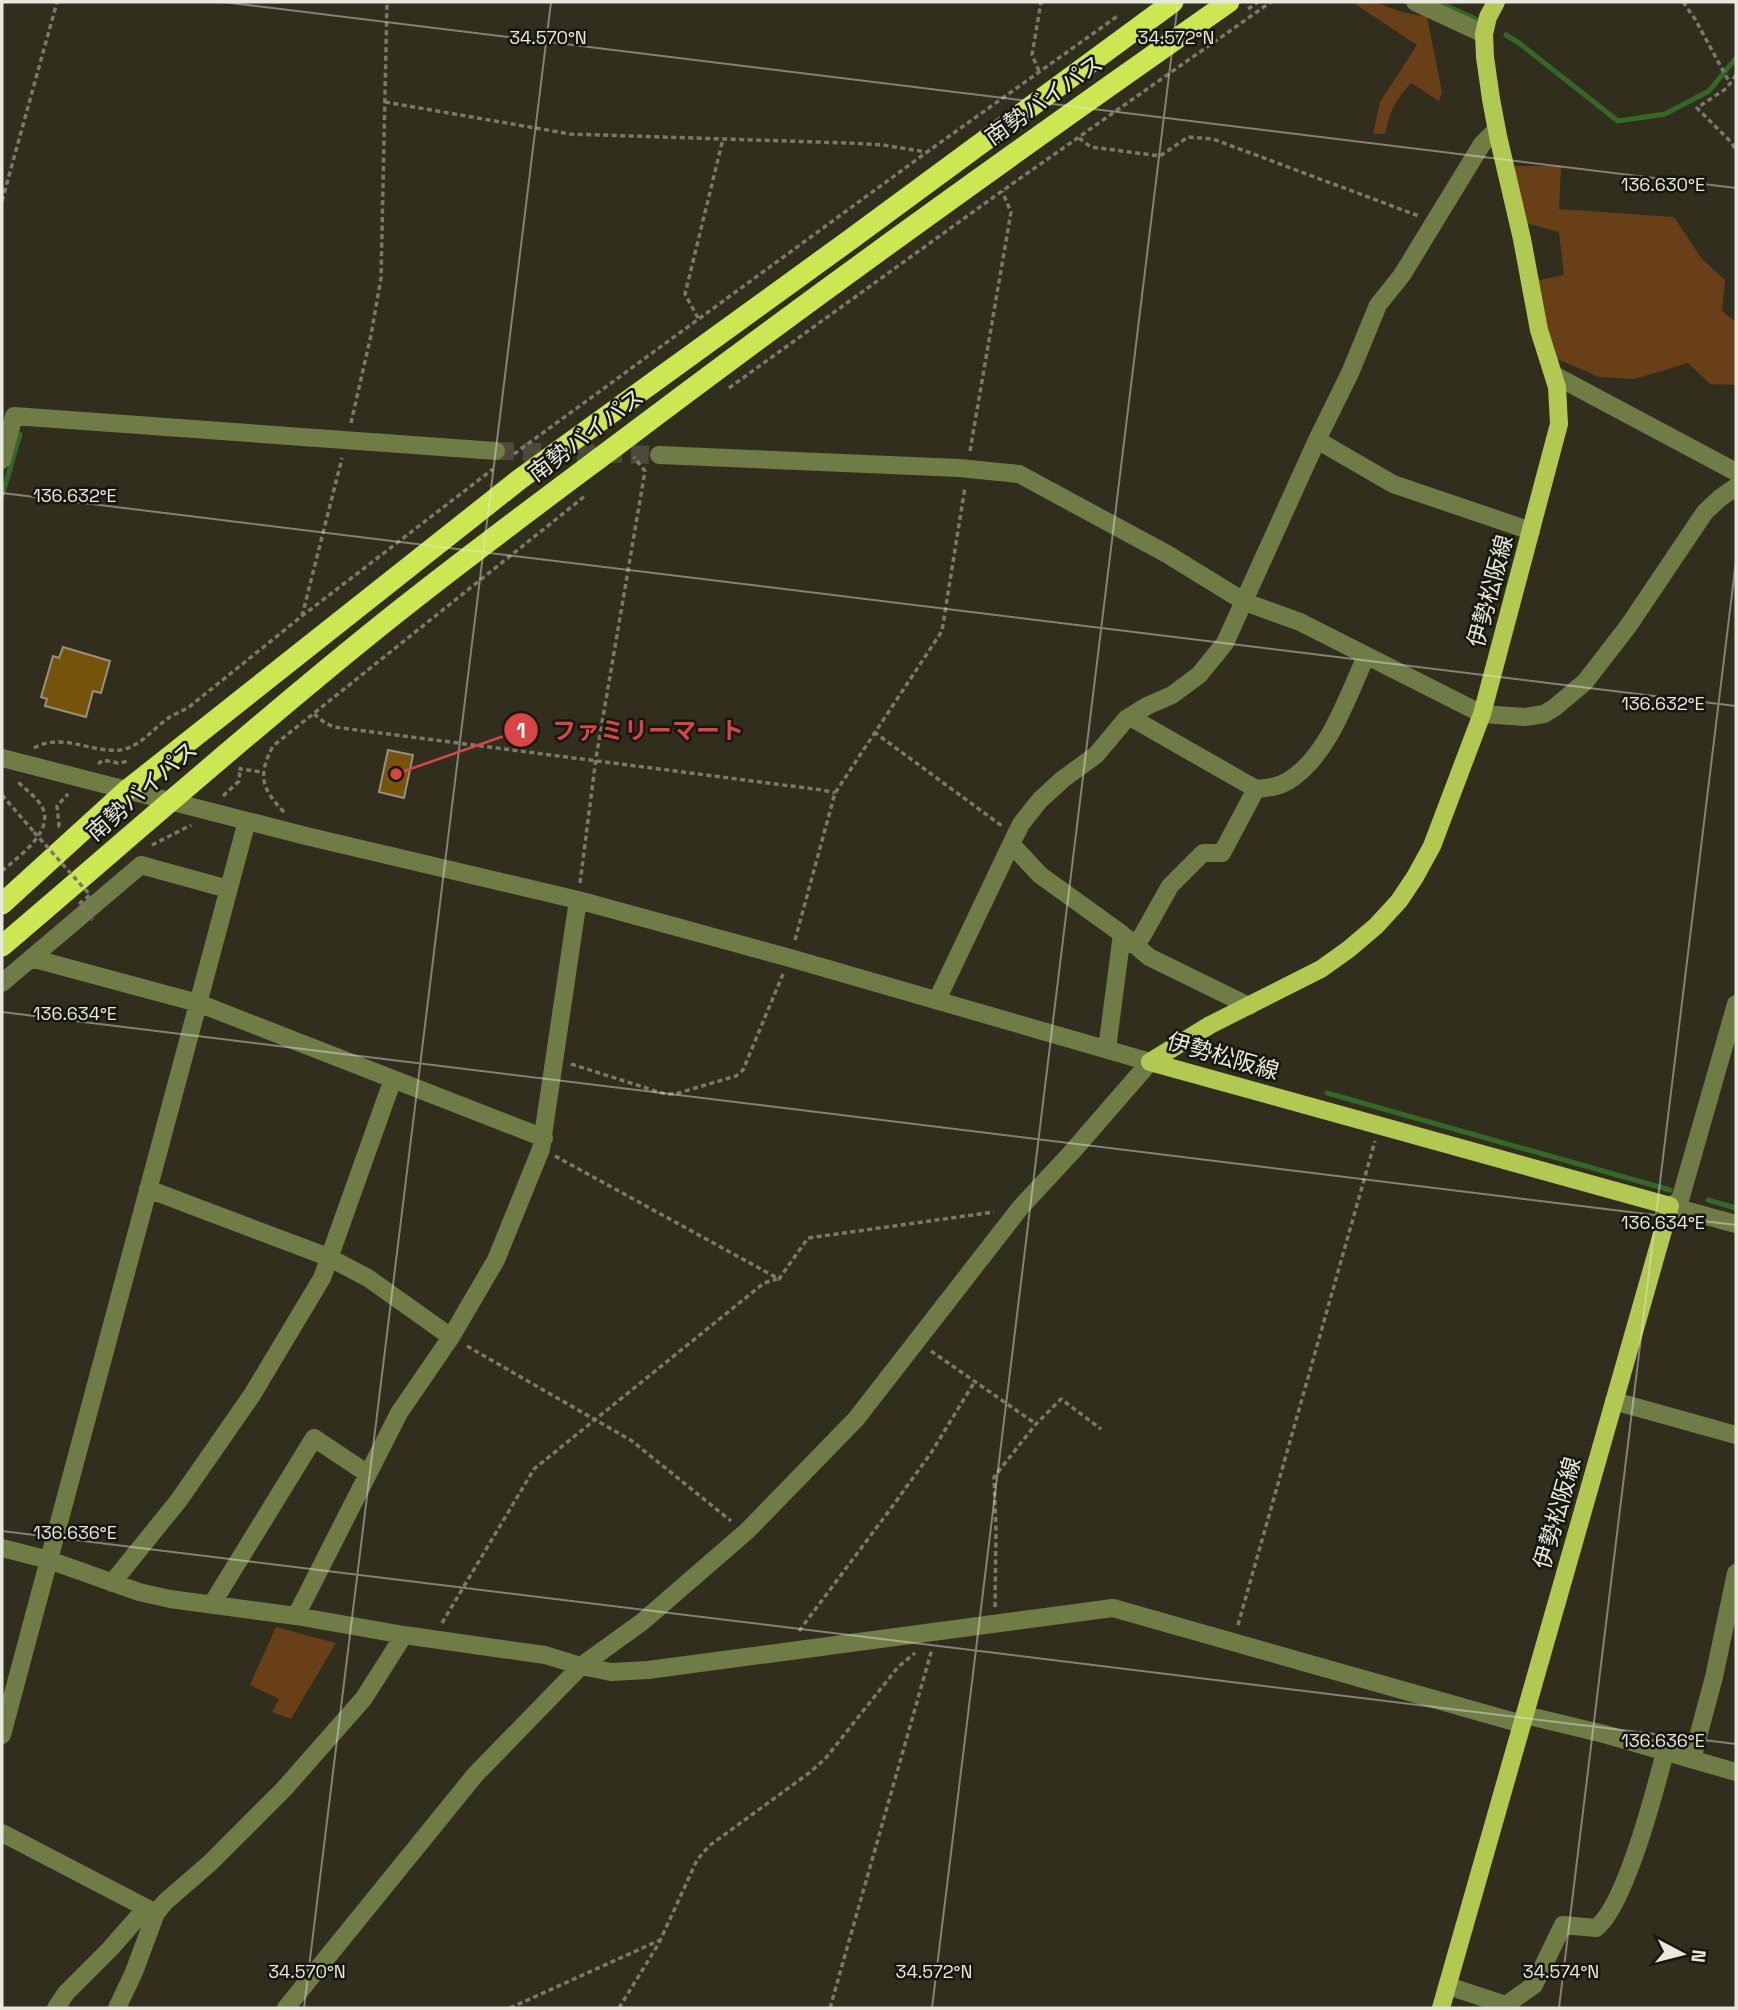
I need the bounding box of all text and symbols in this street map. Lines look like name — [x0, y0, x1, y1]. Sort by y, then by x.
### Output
text: 34.570°N — [509, 26, 587, 49]
text: 34.572°N — [1138, 26, 1214, 49]
street label: 南勢バイパス — [979, 48, 1109, 152]
text: 136.630°E — [1621, 173, 1705, 196]
street label: 南勢バイパス — [522, 382, 650, 488]
text: 136.632°E — [33, 484, 117, 507]
street label: 伊勢松阪線 — [1461, 532, 1519, 650]
text: 136.632°E — [1621, 692, 1705, 715]
callout: ファミリーマート — [503, 708, 758, 753]
text: ファミリーマート — [552, 715, 744, 746]
text: 1 — [516, 717, 526, 744]
street label: 南勢バイパス — [80, 735, 204, 847]
text: 136.634°E — [33, 1002, 117, 1025]
street label: 伊勢松阪線 — [1164, 1026, 1282, 1086]
text: 136.634°E — [1621, 1211, 1705, 1234]
street label: 伊勢松阪線 — [1527, 1454, 1587, 1572]
text: 136.636°E — [33, 1521, 117, 1544]
text: 136.636°E — [1621, 1729, 1705, 1752]
north arrow — [1647, 1919, 1717, 1989]
text: N — [1685, 1948, 1712, 1964]
text: 34.570°N — [268, 1960, 346, 1983]
text: 34.572°N — [896, 1960, 972, 1983]
text: 34.574°N — [1523, 1960, 1599, 1983]

